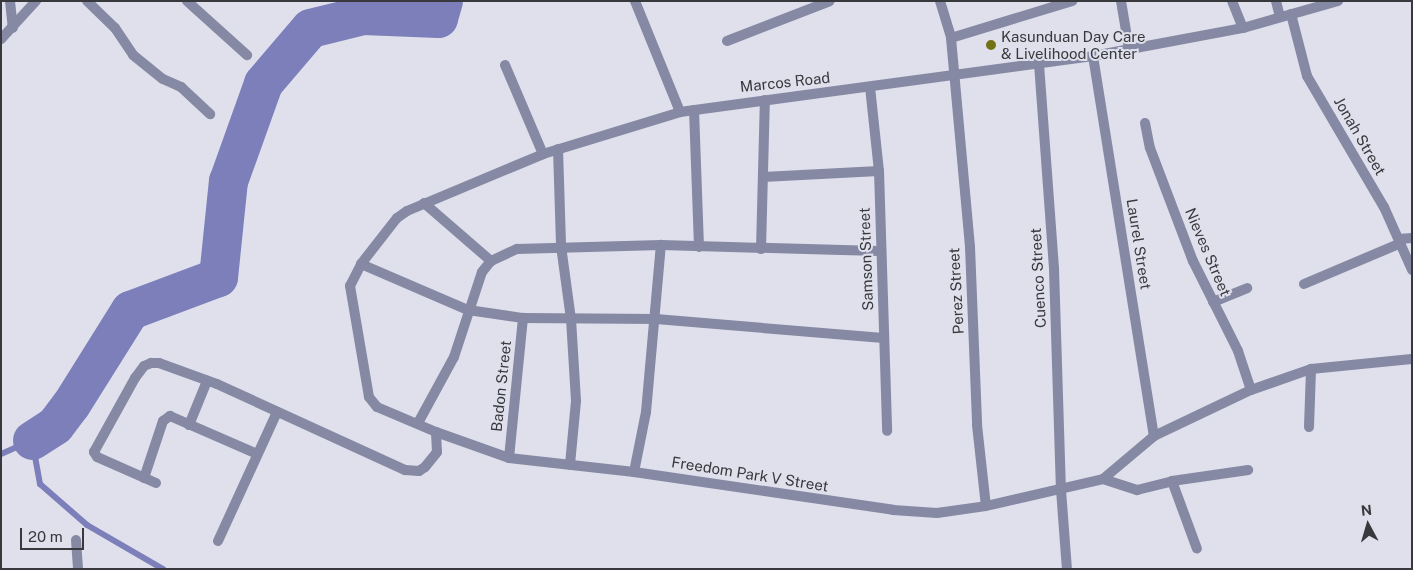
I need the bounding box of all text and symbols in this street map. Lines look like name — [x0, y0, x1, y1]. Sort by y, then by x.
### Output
place label: Kasunduan Day Care & Livelihood Center — [1001, 27, 1146, 62]
marker: Kasunduan Day Care & Livelihood Center — [985, 39, 997, 51]
street label: Marcos Road — [739, 68, 831, 96]
street label: Jonah Street — [1330, 94, 1390, 178]
street label: Laurel Street — [1123, 197, 1155, 291]
street label: Nieves Street — [1181, 205, 1235, 299]
street label: Samson Street — [855, 207, 877, 311]
street label: Cuenco Street — [1026, 227, 1050, 329]
street label: Perez Street — [945, 247, 967, 335]
street label: Badon Street — [487, 339, 515, 433]
street label: Freedom Park V Street — [670, 453, 830, 495]
north arrow — [1343, 500, 1393, 550]
text: N — [1360, 502, 1373, 519]
scale bar — [22, 518, 86, 550]
text: 20 m — [28, 528, 63, 545]

